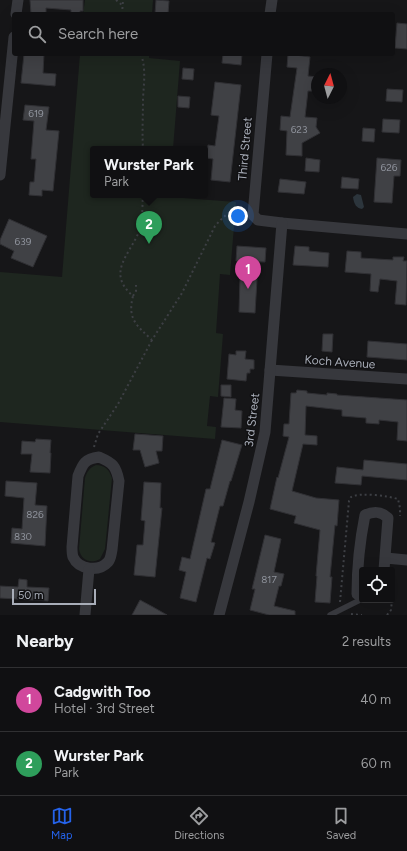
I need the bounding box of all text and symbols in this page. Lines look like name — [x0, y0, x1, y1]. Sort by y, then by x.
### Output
search box — [12, 12, 395, 56]
icon: search — [26, 23, 48, 45]
text: Search here — [58, 25, 138, 43]
north arrow — [311, 68, 347, 104]
house number: 619 — [28, 107, 44, 120]
street label: Third Street — [235, 116, 255, 181]
house number: 623 — [291, 123, 307, 136]
popup — [90, 146, 208, 198]
text: Wurster Park — [104, 156, 194, 174]
house number: 626 — [381, 161, 398, 174]
text: Park — [104, 174, 129, 189]
your location — [228, 206, 248, 226]
pin: 2 — [136, 211, 162, 244]
house number: 639 — [15, 235, 32, 248]
pin: 1 — [235, 256, 261, 289]
street label: Koch Avenue — [304, 353, 376, 371]
street label: 3rd Street — [242, 392, 262, 448]
house number: 826 — [26, 508, 44, 521]
house number: 830 — [14, 530, 32, 543]
map controls — [359, 567, 395, 603]
button: locate — [359, 567, 395, 603]
house number: 817 — [261, 573, 277, 586]
scale bar — [12, 587, 96, 606]
text: 50 m — [18, 589, 43, 602]
text: Nearby — [16, 631, 74, 651]
text: 2 results — [342, 634, 391, 649]
text: Cadgwith Too — [54, 683, 151, 701]
text: 1 — [26, 692, 32, 707]
text: 40 m — [360, 692, 391, 707]
text: Hotel · 3rd Street — [54, 701, 155, 716]
text: Wurster Park — [54, 747, 144, 765]
text: 2 — [25, 756, 33, 771]
text: 60 m — [361, 756, 391, 771]
text: Park — [54, 765, 79, 780]
tab: Map — [51, 805, 73, 842]
tab: Directions — [174, 805, 224, 842]
tab: Saved — [326, 805, 356, 842]

